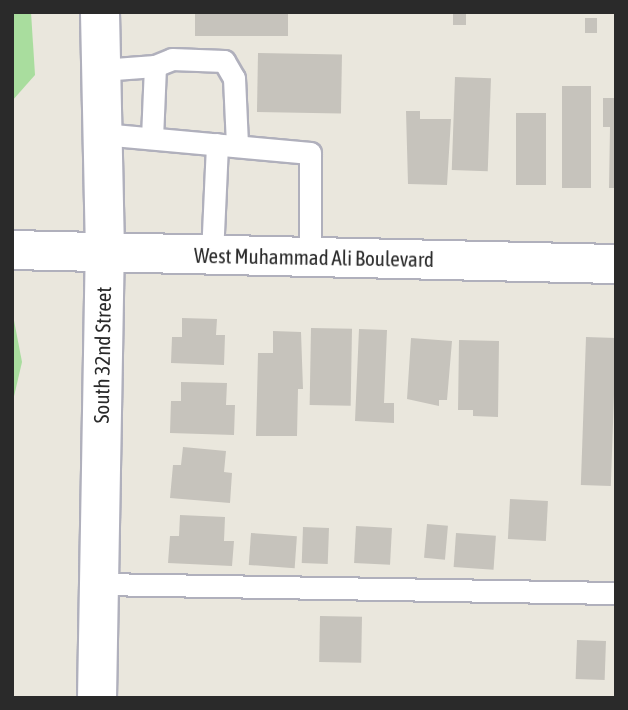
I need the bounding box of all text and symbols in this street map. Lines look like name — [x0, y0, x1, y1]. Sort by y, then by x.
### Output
street label: West Muhammad Ali Boulevard — [194, 242, 434, 272]
street label: South 32nd Street — [88, 286, 116, 424]

